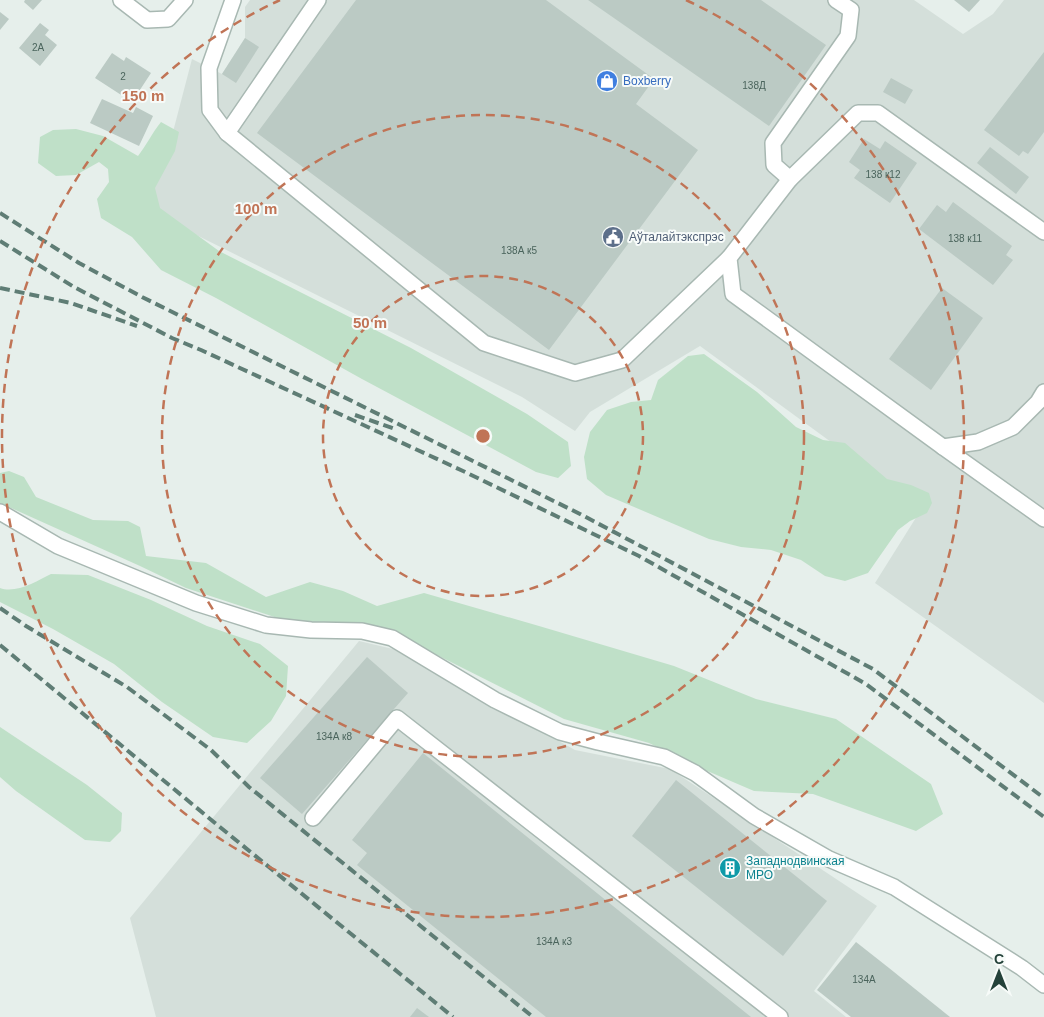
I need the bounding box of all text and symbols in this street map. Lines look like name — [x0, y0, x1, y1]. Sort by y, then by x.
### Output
house number: 2А — [32, 42, 44, 53]
shop icon: Boxberry — [595, 69, 619, 93]
house number: 2 — [120, 71, 126, 82]
place label: Boxberry — [623, 74, 671, 88]
house number: 138Д — [742, 80, 766, 91]
text: 150 m — [122, 87, 164, 104]
house number: 138 к12 — [866, 169, 901, 180]
text: 100 m — [235, 200, 277, 217]
public building icon: Аўталайтэкспрэс — [601, 225, 625, 249]
place label: Аўталайтэкспрэс — [629, 230, 724, 244]
house number: 138 к11 — [948, 233, 983, 244]
house number: 138А к5 — [501, 245, 537, 256]
text: 50 m — [353, 314, 387, 331]
centre of rings — [474, 427, 492, 445]
house number: 134А к8 — [316, 731, 352, 742]
place label: Западнодвинская МРО — [746, 854, 845, 882]
building icon: Западнодвинская МРО — [718, 856, 742, 880]
house number: 134А к3 — [536, 936, 572, 947]
north arrow — [974, 947, 1024, 997]
text: С — [994, 951, 1004, 967]
house number: 134А — [852, 974, 876, 985]

